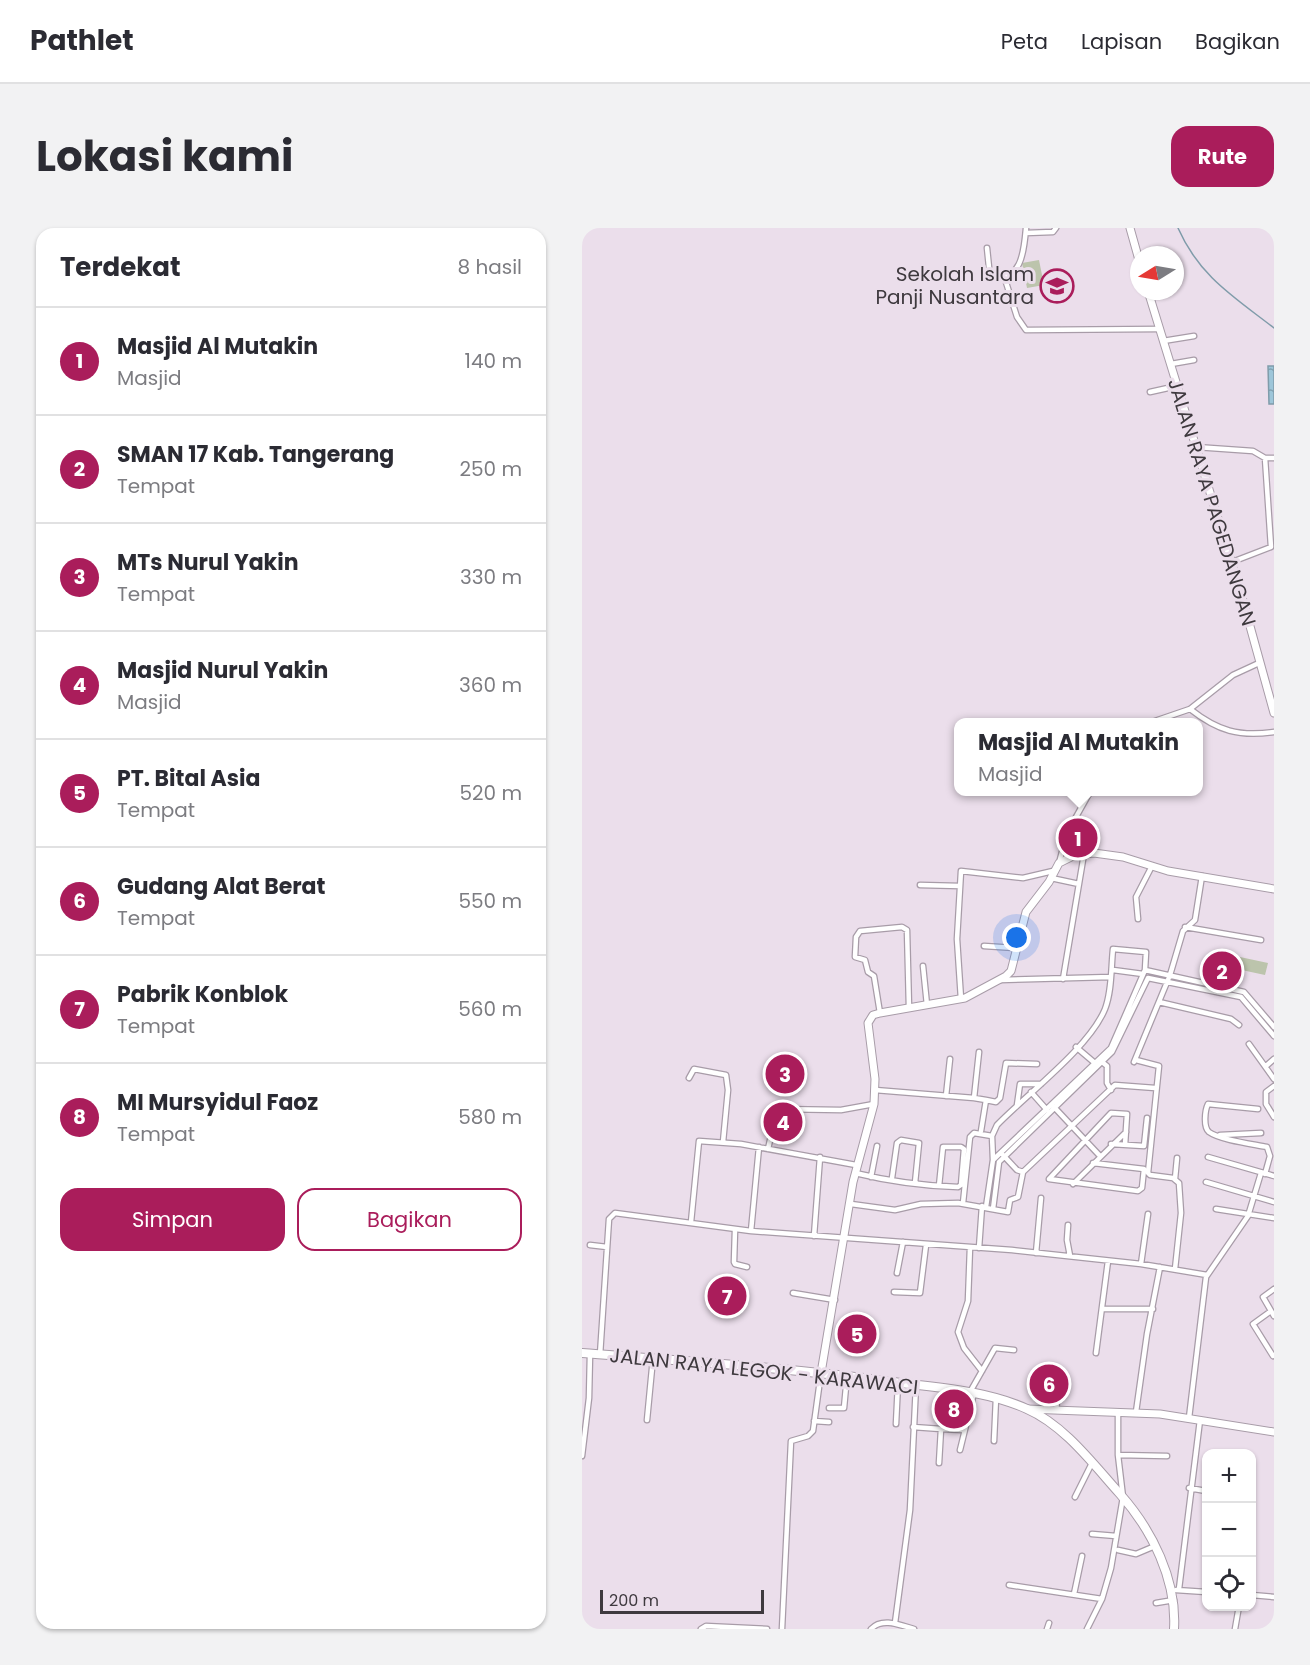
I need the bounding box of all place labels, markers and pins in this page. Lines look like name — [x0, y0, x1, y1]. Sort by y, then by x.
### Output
place label: Sekolah Islam Panji Nusantara — [875, 260, 1034, 311]
school or university icon: Sekolah Islam Panji Nusantara — [1039, 268, 1075, 304]
pin: 1 — [1058, 816, 1098, 860]
pin: 2 — [1202, 948, 1242, 994]
pin: 3 — [766, 1052, 804, 1096]
pin: 4 — [764, 1100, 802, 1144]
pin: 7 — [708, 1274, 746, 1318]
pin: 5 — [838, 1312, 876, 1356]
pin: 6 — [1030, 1362, 1068, 1406]
pin: 8 — [934, 1386, 974, 1432]

